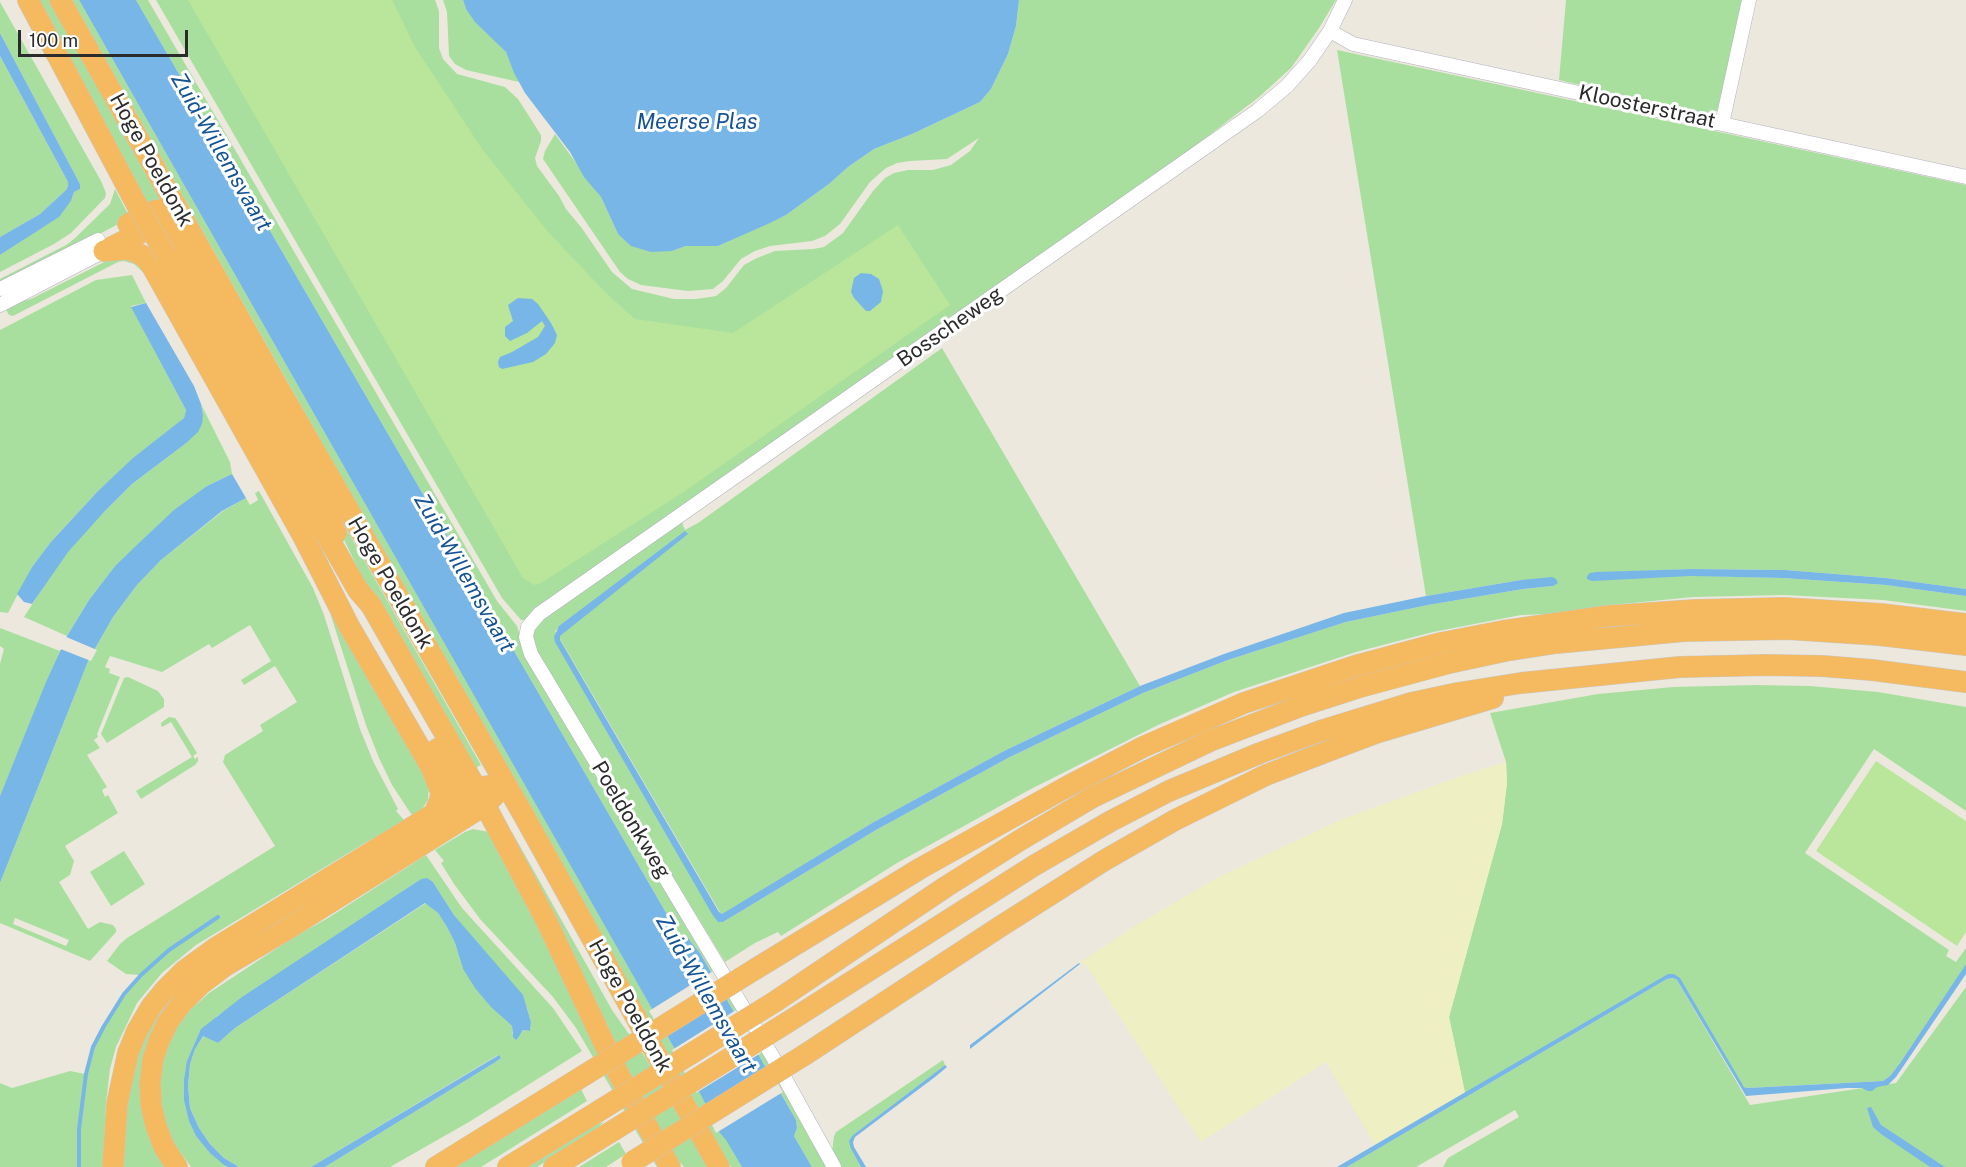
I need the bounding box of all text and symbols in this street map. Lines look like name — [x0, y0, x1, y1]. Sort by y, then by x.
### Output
scale bar — [21, 18, 190, 56]
text: 100 m — [29, 30, 78, 51]
water label: Zuid-Willemsvaart — [165, 68, 277, 236]
street label: Kloosterstraat — [1576, 80, 1718, 134]
street label: Hoge Poeldonk — [104, 89, 198, 231]
water label: Meerse Plas — [636, 109, 758, 135]
street label: Bosscheweg — [892, 281, 1008, 373]
water label: Zuid-Willemsvaart — [408, 489, 520, 657]
street label: Hoge Poeldonk — [342, 512, 438, 654]
street label: Poeldonkweg — [586, 757, 676, 883]
water label: Zuid-Willemsvaart — [650, 910, 762, 1078]
street label: Hoge Poeldonk — [583, 935, 677, 1077]

